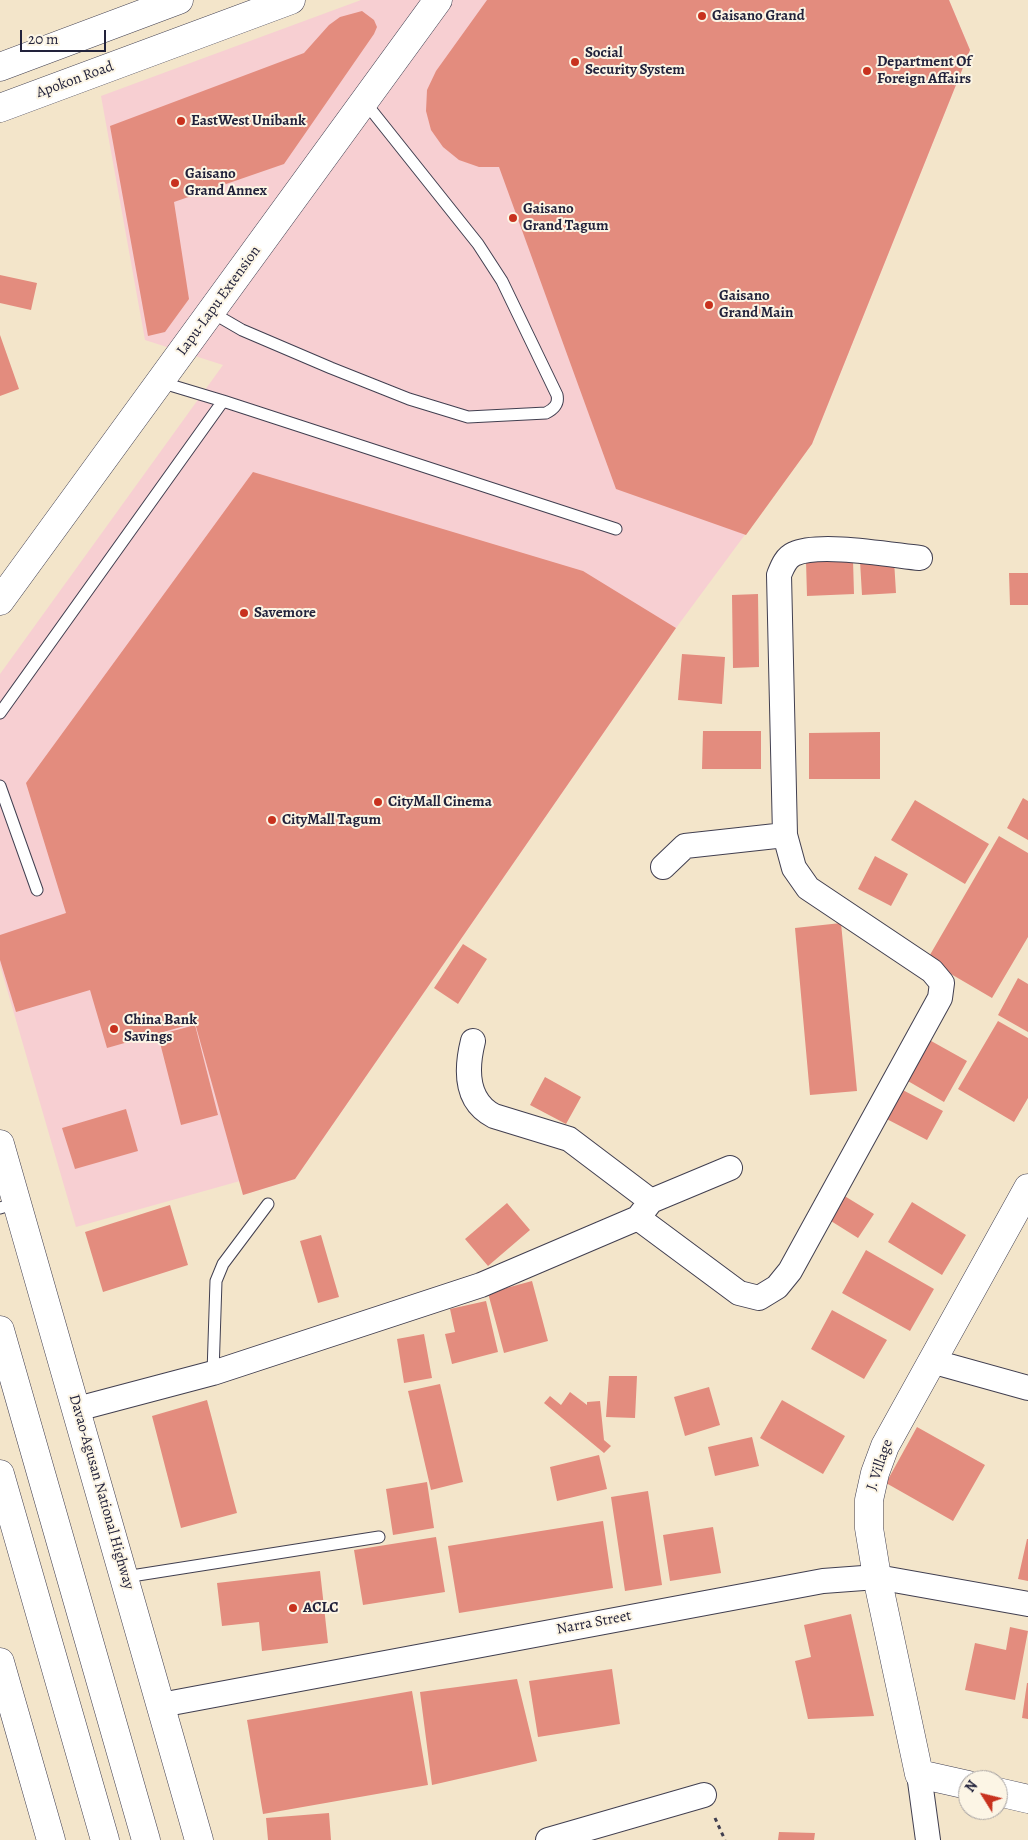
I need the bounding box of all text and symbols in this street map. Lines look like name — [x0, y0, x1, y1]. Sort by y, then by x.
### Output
place label: Gaisano Grand — [712, 7, 805, 25]
marker: Gaisano Grand — [696, 10, 708, 22]
scale bar — [22, 20, 109, 52]
text: 20 m — [28, 29, 59, 49]
place label: Social Security System — [585, 44, 685, 79]
place label: Department Of Foreign Affairs — [877, 53, 971, 88]
marker: Social Security System — [569, 56, 581, 68]
street label: Apokon Road — [34, 58, 116, 102]
marker: Department Of Foreign Affairs — [861, 65, 873, 77]
place label: EastWest Unibank — [191, 112, 306, 130]
marker: EastWest Unibank — [175, 115, 187, 127]
place label: Gaisano Grand Annex — [185, 165, 267, 200]
marker: Gaisano Grand Annex — [169, 177, 181, 189]
place label: Gaisano Grand Tagum — [523, 200, 608, 235]
marker: Gaisano Grand Tagum — [507, 212, 519, 224]
street label: Lapu-Lapu Extension — [173, 243, 265, 359]
place label: Gaisano Grand Main — [719, 287, 793, 322]
marker: Gaisano Grand Main — [703, 299, 715, 311]
place label: Savemore — [254, 604, 316, 622]
marker: Savemore — [238, 607, 250, 619]
place label: CityMall Cinema — [388, 793, 492, 811]
marker: CityMall Cinema — [372, 796, 384, 808]
place label: CityMall Tagum — [282, 811, 381, 829]
marker: CityMall Tagum — [266, 814, 278, 826]
place label: China Bank Savings — [124, 1011, 197, 1046]
marker: China Bank Savings — [108, 1023, 120, 1035]
street label: Davao-Agusan National Highway — [65, 1392, 137, 1592]
street label: J. Village — [863, 1437, 897, 1493]
place label: ACLC — [303, 1599, 339, 1617]
marker: ACLC — [287, 1602, 299, 1614]
street label: Narra Street — [555, 1607, 633, 1639]
north arrow — [958, 1770, 1008, 1820]
text: N — [961, 1777, 982, 1796]

